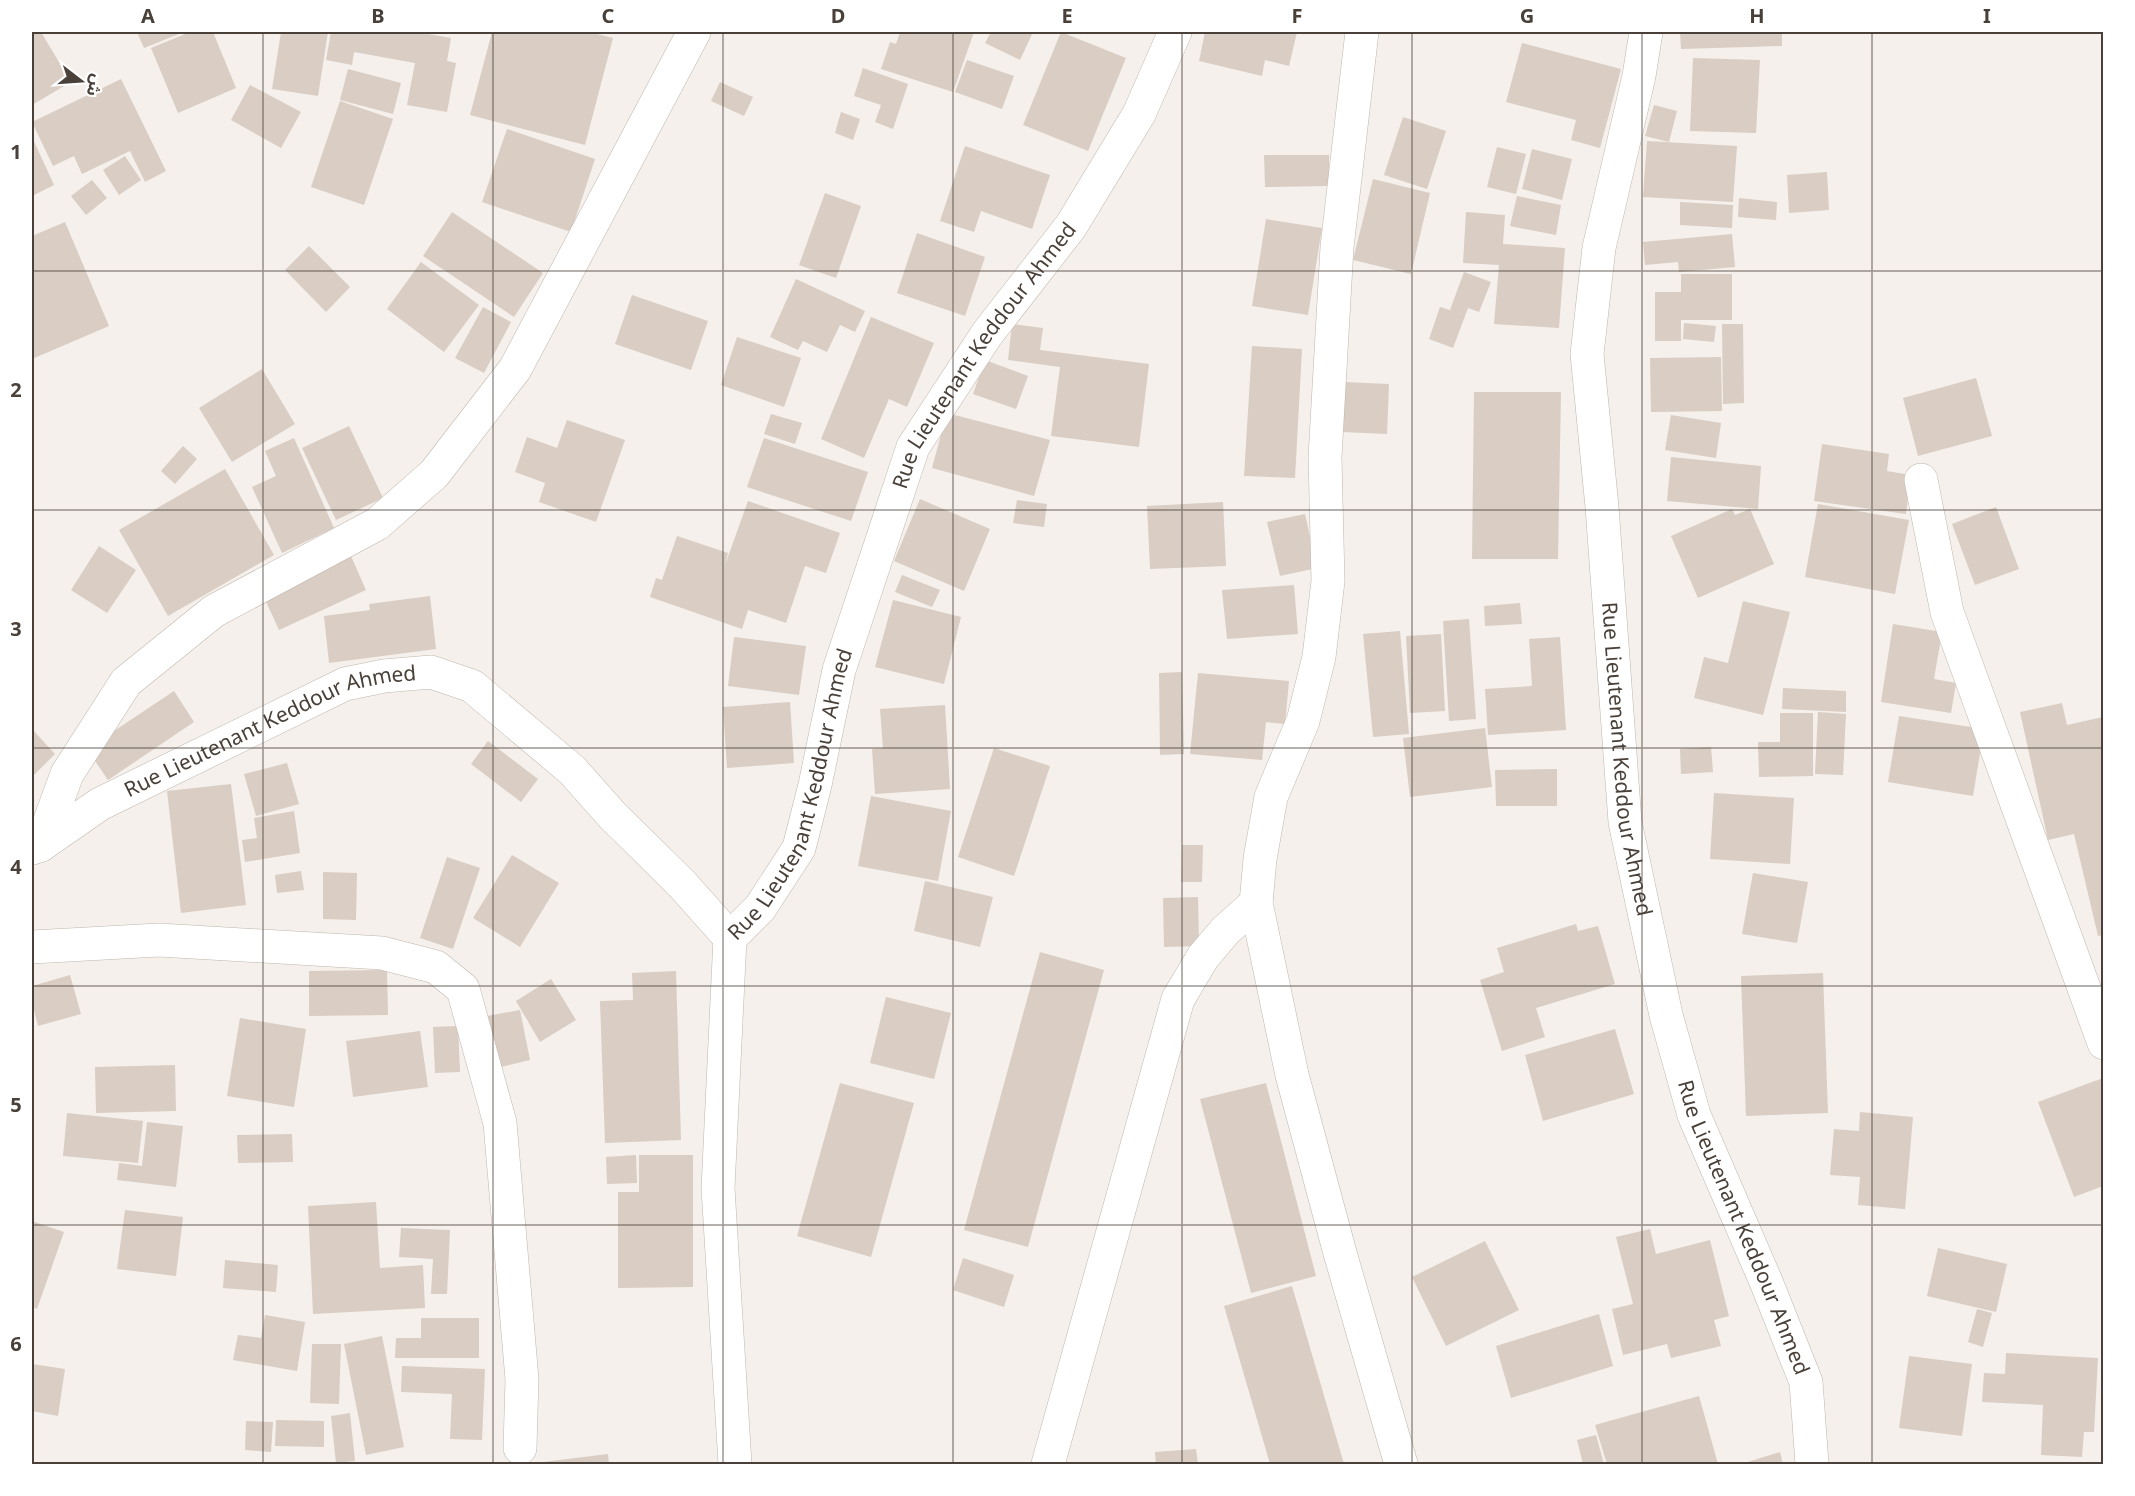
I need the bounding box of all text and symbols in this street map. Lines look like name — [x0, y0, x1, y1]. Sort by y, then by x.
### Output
text: A — [141, 2, 155, 29]
text: B — [371, 2, 385, 29]
text: C — [602, 2, 615, 29]
text: D — [831, 2, 845, 29]
text: E — [1061, 2, 1073, 29]
text: F — [1292, 2, 1302, 29]
text: G — [1520, 2, 1534, 29]
text: H — [1749, 2, 1765, 29]
text: I — [1983, 2, 1991, 29]
north arrow — [51, 51, 111, 111]
text: ش — [82, 72, 109, 99]
text: 1 — [10, 138, 22, 165]
street label: Rue Lieutenant Keddour Ahmed — [885, 216, 1082, 492]
text: 2 — [10, 376, 22, 403]
street label: Rue Lieutenant Keddour Ahmed — [1596, 601, 1660, 918]
text: 3 — [10, 615, 22, 642]
street label: Rue Lieutenant Keddour Ahmed — [721, 644, 858, 946]
street label: Rue Lieutenant Keddour Ahmed — [119, 658, 417, 803]
text: 4 — [10, 853, 22, 880]
street label: Rue Lieutenant Keddour Ahmed — [1672, 1077, 1817, 1378]
text: 5 — [10, 1091, 22, 1118]
text: 6 — [10, 1330, 22, 1357]

